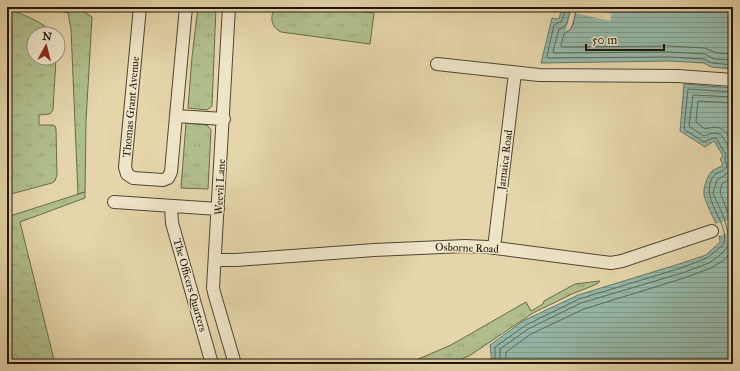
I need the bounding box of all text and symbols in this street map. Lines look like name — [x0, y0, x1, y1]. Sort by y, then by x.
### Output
north arrow — [26, 26, 66, 66]
scale bar — [586, 26, 664, 52]
text: N — [42, 30, 53, 44]
text: 50 m — [592, 33, 617, 47]
street label: Thomas Grant Avenue — [120, 55, 142, 158]
street label: Jamaica Road — [495, 129, 516, 192]
street label: Weevil Lane — [212, 158, 228, 215]
street label: The Officers Quarters — [170, 237, 210, 333]
street label: Osborne Road — [435, 240, 500, 256]

